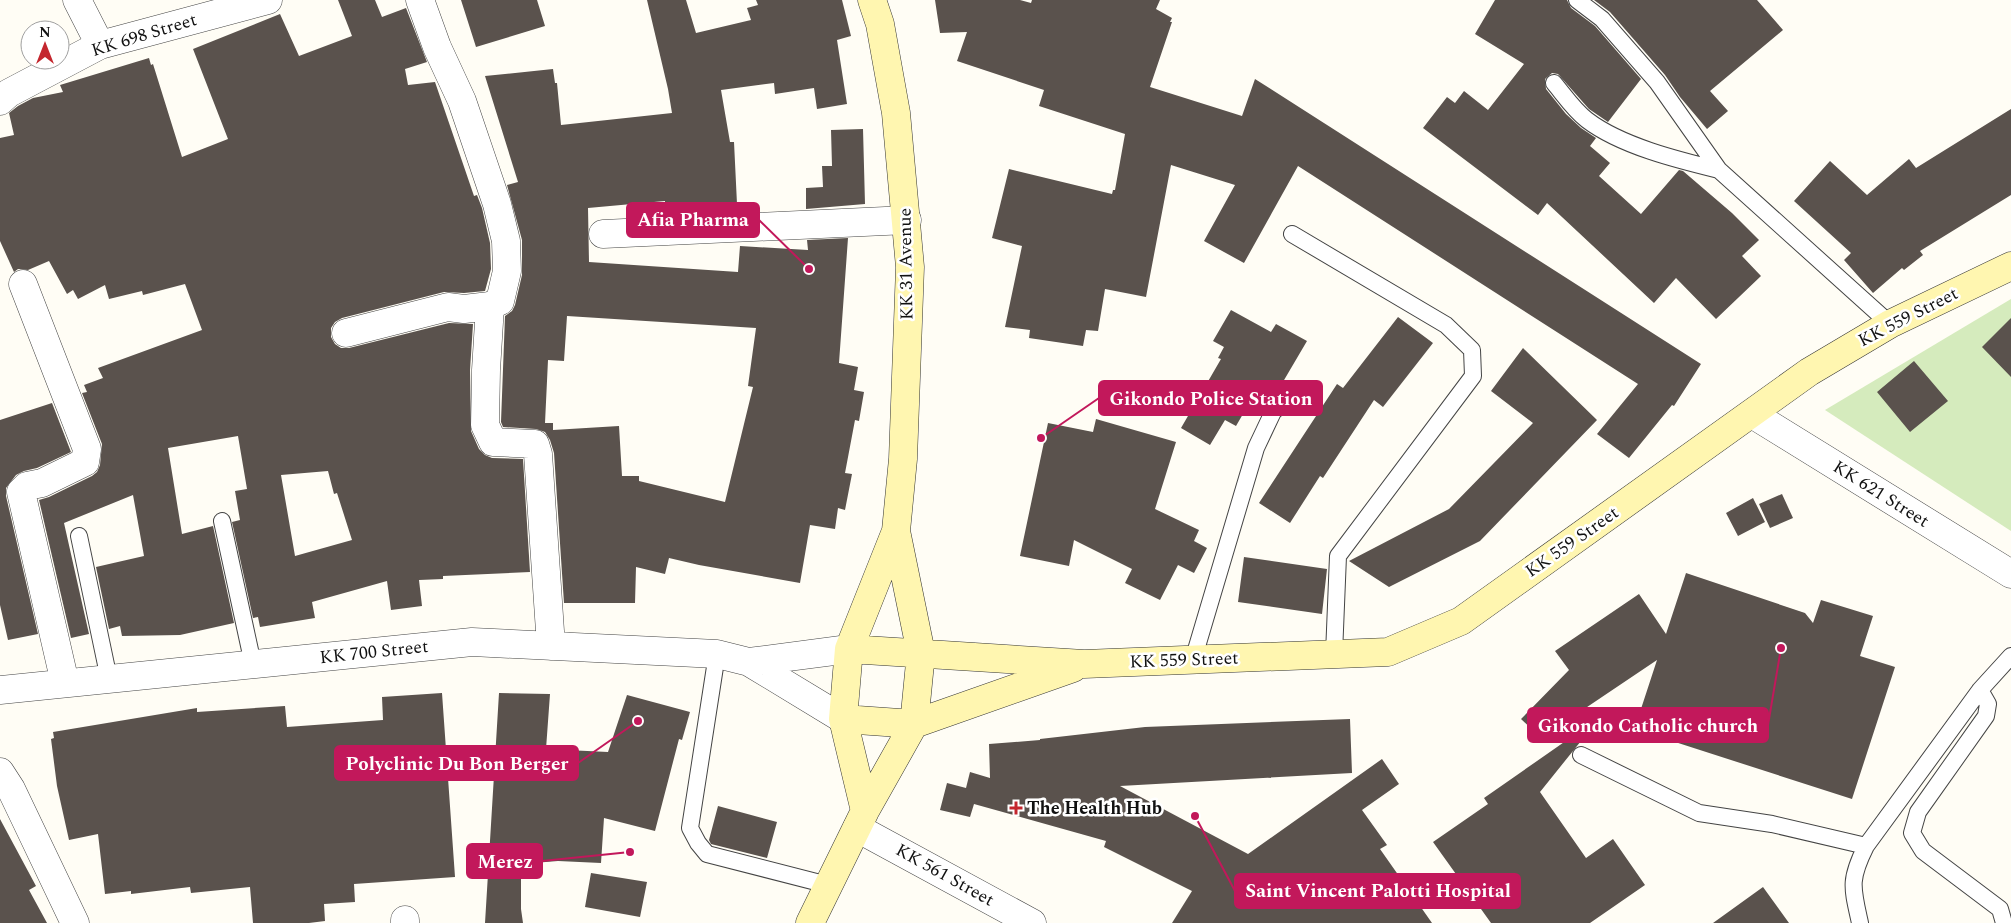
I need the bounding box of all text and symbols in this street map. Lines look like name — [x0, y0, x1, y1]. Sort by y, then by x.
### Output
street label: KK 698 Street — [88, 6, 200, 64]
north arrow — [20, 20, 70, 70]
text: N — [39, 22, 51, 43]
callout: Afia Pharma — [627, 203, 759, 237]
text: Afia Pharma — [637, 206, 749, 235]
street label: KK 31 Avenue — [892, 208, 920, 320]
street label: KK 559 Street — [1853, 280, 1963, 354]
callout: Gikondo Police Station — [1099, 381, 1322, 415]
text: Gikondo Police Station — [1110, 385, 1313, 414]
street label: KK 621 Street — [1828, 454, 1934, 534]
street label: KK 559 Street — [1520, 500, 1624, 584]
street label: KK 700 Street — [318, 633, 430, 671]
street label: KK 559 Street — [1129, 645, 1239, 675]
callout: Gikondo Catholic church — [1528, 708, 1768, 742]
text: Gikondo Catholic church — [1538, 712, 1758, 741]
callout: Polyclinic Du Bon Berger — [335, 746, 578, 780]
text: Polyclinic Du Bon Berger — [346, 750, 569, 779]
place label: The Health Hub — [1027, 795, 1162, 822]
marker: The Health Hub — [1009, 801, 1023, 815]
street label: KK 561 Street — [891, 837, 999, 913]
callout: Merez — [467, 844, 542, 878]
text: Merez — [477, 848, 533, 877]
callout: Saint Vincent Palotti Hospital — [1235, 874, 1520, 908]
text: Saint Vincent Palotti Hospital — [1245, 877, 1511, 906]

